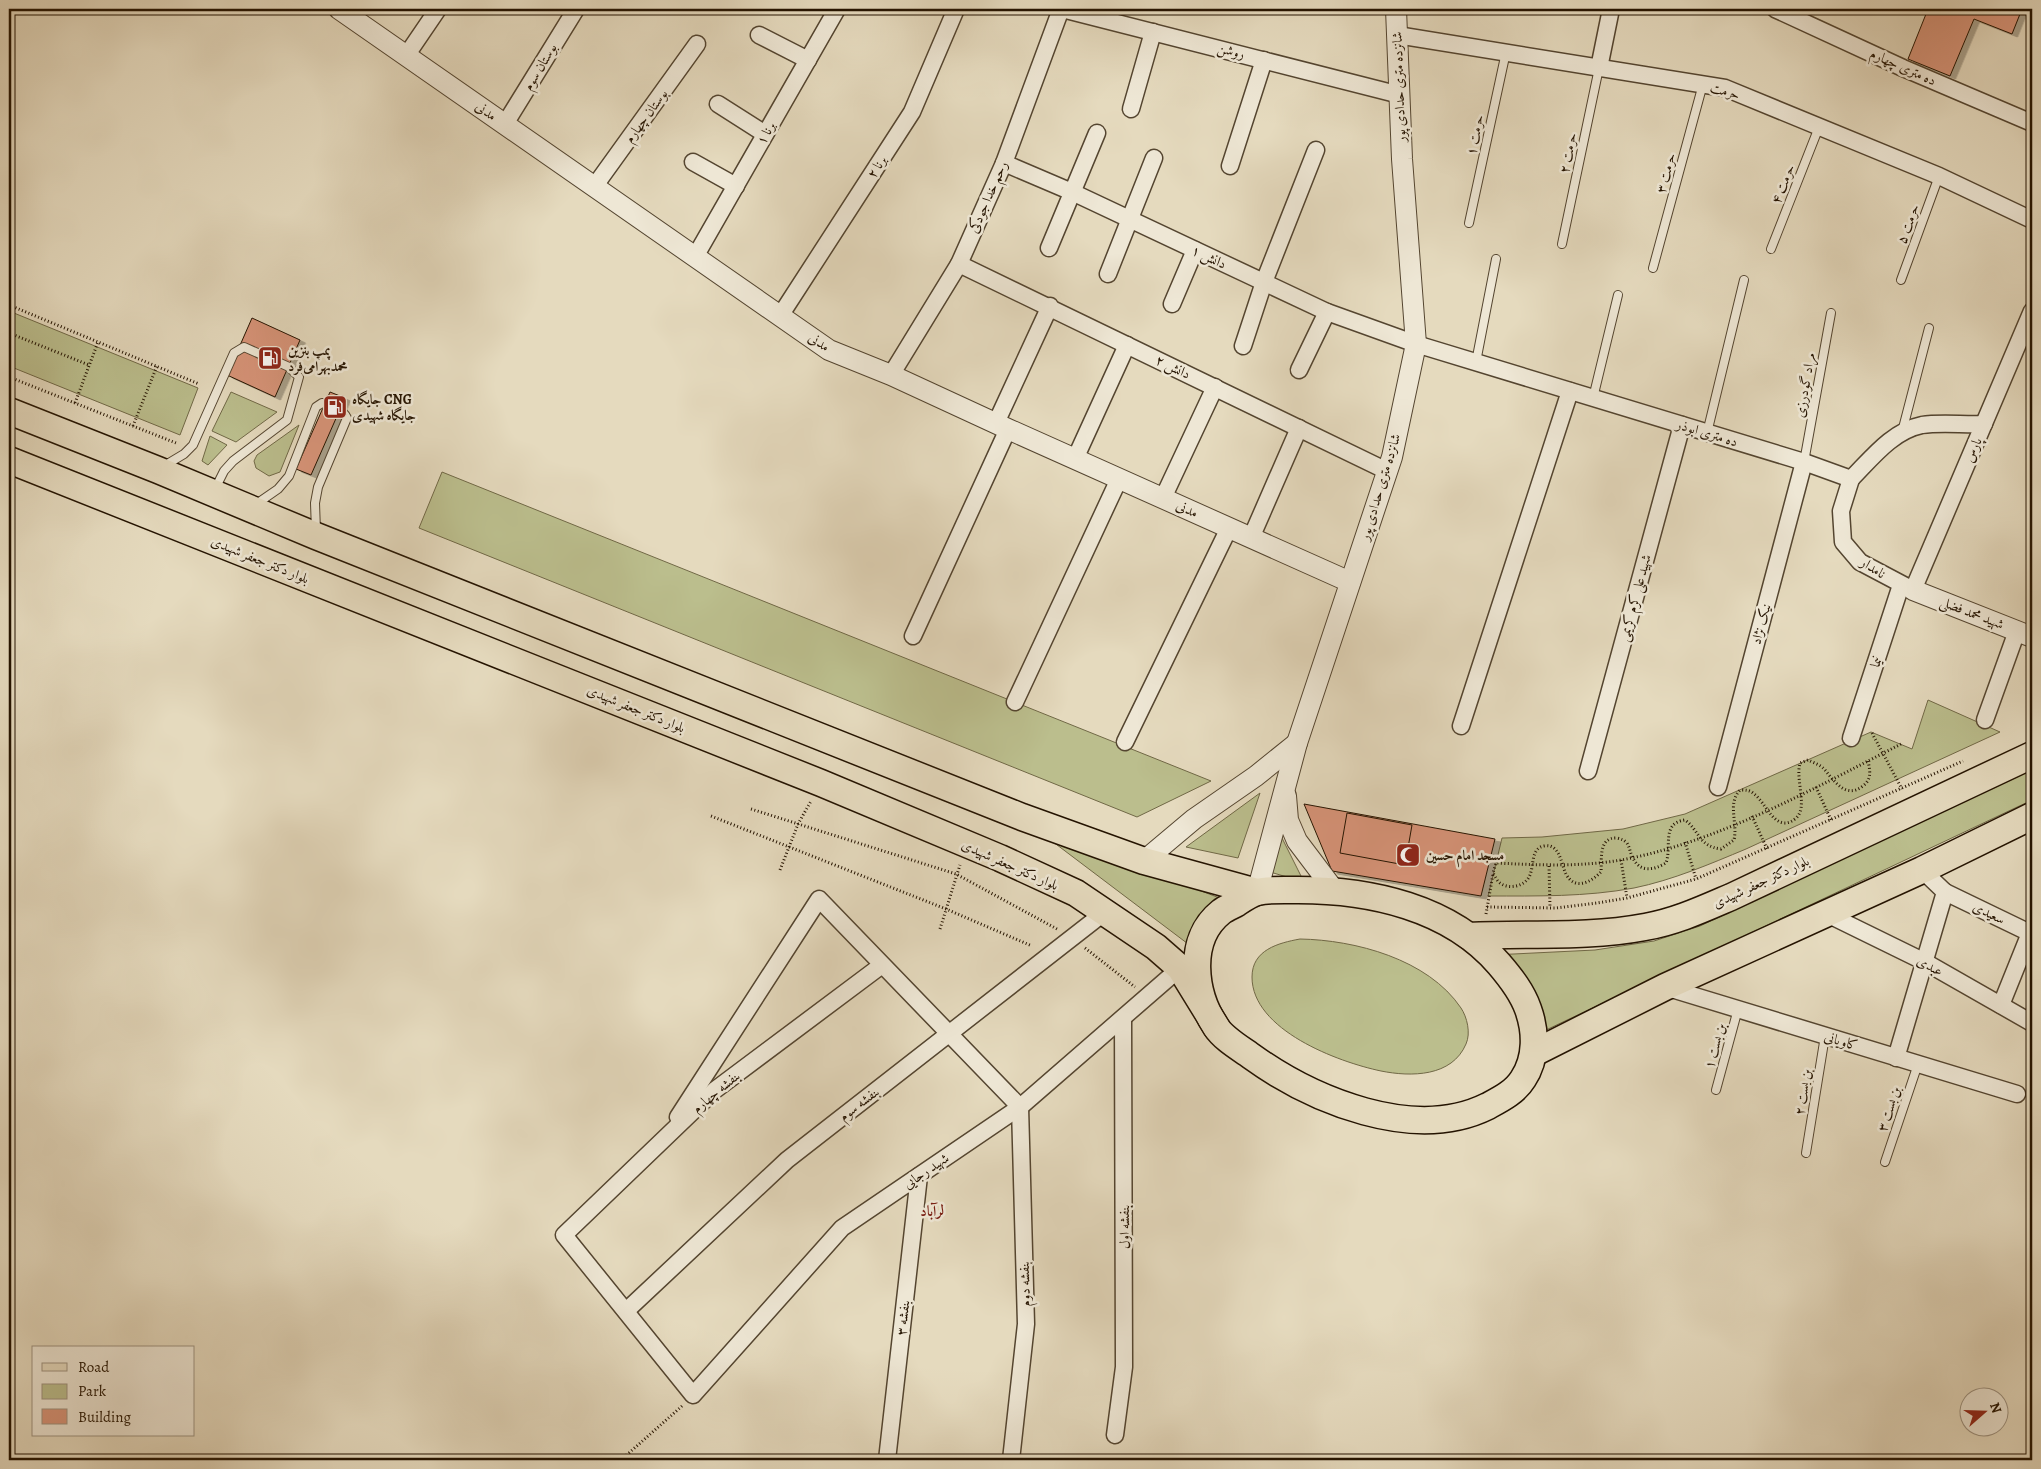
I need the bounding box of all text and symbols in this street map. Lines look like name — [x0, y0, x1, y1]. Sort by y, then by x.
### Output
street label: شانزده متری حدادی پور — [1388, 31, 1411, 145]
street label: روشن — [1215, 38, 1247, 64]
street label: بوستان سوم — [518, 40, 564, 96]
street label: ده متری چهارم — [1866, 44, 1939, 93]
street label: حرمت — [1708, 78, 1742, 104]
street label: بوستان چهارم — [620, 85, 675, 149]
street label: مدنی — [471, 97, 501, 125]
street label: حرمت ۱ — [1461, 113, 1489, 157]
street label: برنا ۱ — [752, 118, 780, 148]
street label: حرمت ۲ — [1554, 131, 1582, 175]
street label: حرمت ۳ — [1652, 151, 1680, 195]
street label: برنا ۲ — [863, 152, 892, 182]
street label: رحم خدا جودکی — [964, 158, 1016, 238]
street label: حرمت ۴ — [1766, 161, 1800, 207]
street label: حرمت ۵ — [1892, 201, 1924, 247]
street label: دانش ۱ — [1188, 241, 1230, 273]
street label: مدنی — [804, 328, 834, 356]
place label: پمپ بنزین محمد‌بهرامی‌فرد — [288, 341, 347, 376]
fuel station icon: پمپ بنزین محمد‌بهرامی‌فرد — [257, 345, 283, 371]
street label: دانش ۲ — [1152, 350, 1194, 384]
street label: مراد گودرزی — [1790, 351, 1820, 419]
place label: جایگاه CNG جایگاه شهیدی — [352, 390, 416, 425]
fuel station icon: جایگاه CNG جایگاه شهیدی — [322, 394, 348, 420]
street label: ده متری ابوذر — [1672, 414, 1740, 451]
street label: شانزده متری حدادی پور — [1354, 431, 1406, 545]
street label: پارس — [1959, 433, 1988, 466]
street label: مدنی — [1173, 496, 1201, 522]
street label: بلوار دکتر جعفر شهیدی — [208, 532, 312, 588]
street label: شهید علی کرم کریمی — [1614, 552, 1659, 645]
street label: نامدار — [1855, 552, 1890, 583]
street label: شهید محمد فضلی — [1937, 592, 2007, 634]
street label: نیک نژاد — [1746, 601, 1776, 647]
street label: نیما — [1865, 653, 1887, 670]
street label: بلوار دکتر جعفر شهیدی — [584, 681, 688, 737]
street label: بلوار دکتر جعفر شهیدی — [958, 835, 1062, 895]
mosque icon: مسجد امام حسین — [1395, 842, 1421, 868]
place label: مسجد امام حسین — [1426, 846, 1504, 868]
street label: بلوار دکتر جعفر شهیدی — [1710, 851, 1813, 913]
street label: سعیدی — [1970, 897, 2008, 929]
street label: عبدی — [1913, 951, 1947, 981]
street label: بن بست ۱ — [1699, 1021, 1731, 1071]
street label: کاویانی — [1822, 1027, 1860, 1055]
street label: بنفشه چهارم — [688, 1066, 746, 1120]
street label: بن بست ۲ — [1790, 1067, 1816, 1116]
street label: بنفشه سوم — [835, 1082, 885, 1128]
street label: بن بست ۳ — [1873, 1084, 1905, 1134]
street label: شهید رجایی — [899, 1149, 953, 1193]
district label: لرآباد — [920, 1201, 944, 1221]
street label: بنفشه اول — [1115, 1205, 1134, 1249]
street label: بنفشه دوم — [1015, 1261, 1038, 1307]
street label: بنفشه ۳ — [892, 1299, 914, 1337]
legend — [32, 1346, 195, 1436]
text: Road — [78, 1357, 110, 1377]
text: Park — [78, 1381, 107, 1401]
north arrow — [1958, 1386, 2008, 1436]
text: N — [1985, 1400, 2006, 1416]
text: Building — [78, 1407, 131, 1427]

